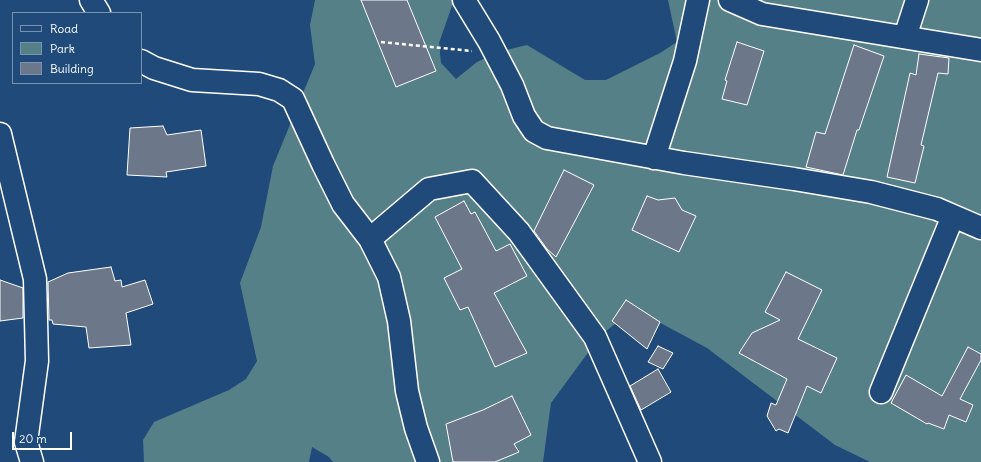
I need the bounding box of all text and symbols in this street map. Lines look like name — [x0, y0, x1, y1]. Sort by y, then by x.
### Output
legend — [12, 12, 142, 84]
text: Road — [50, 21, 78, 36]
text: Park — [50, 41, 75, 56]
text: Building — [50, 61, 94, 76]
scale bar — [14, 424, 74, 450]
text: 20 m — [19, 431, 47, 446]

